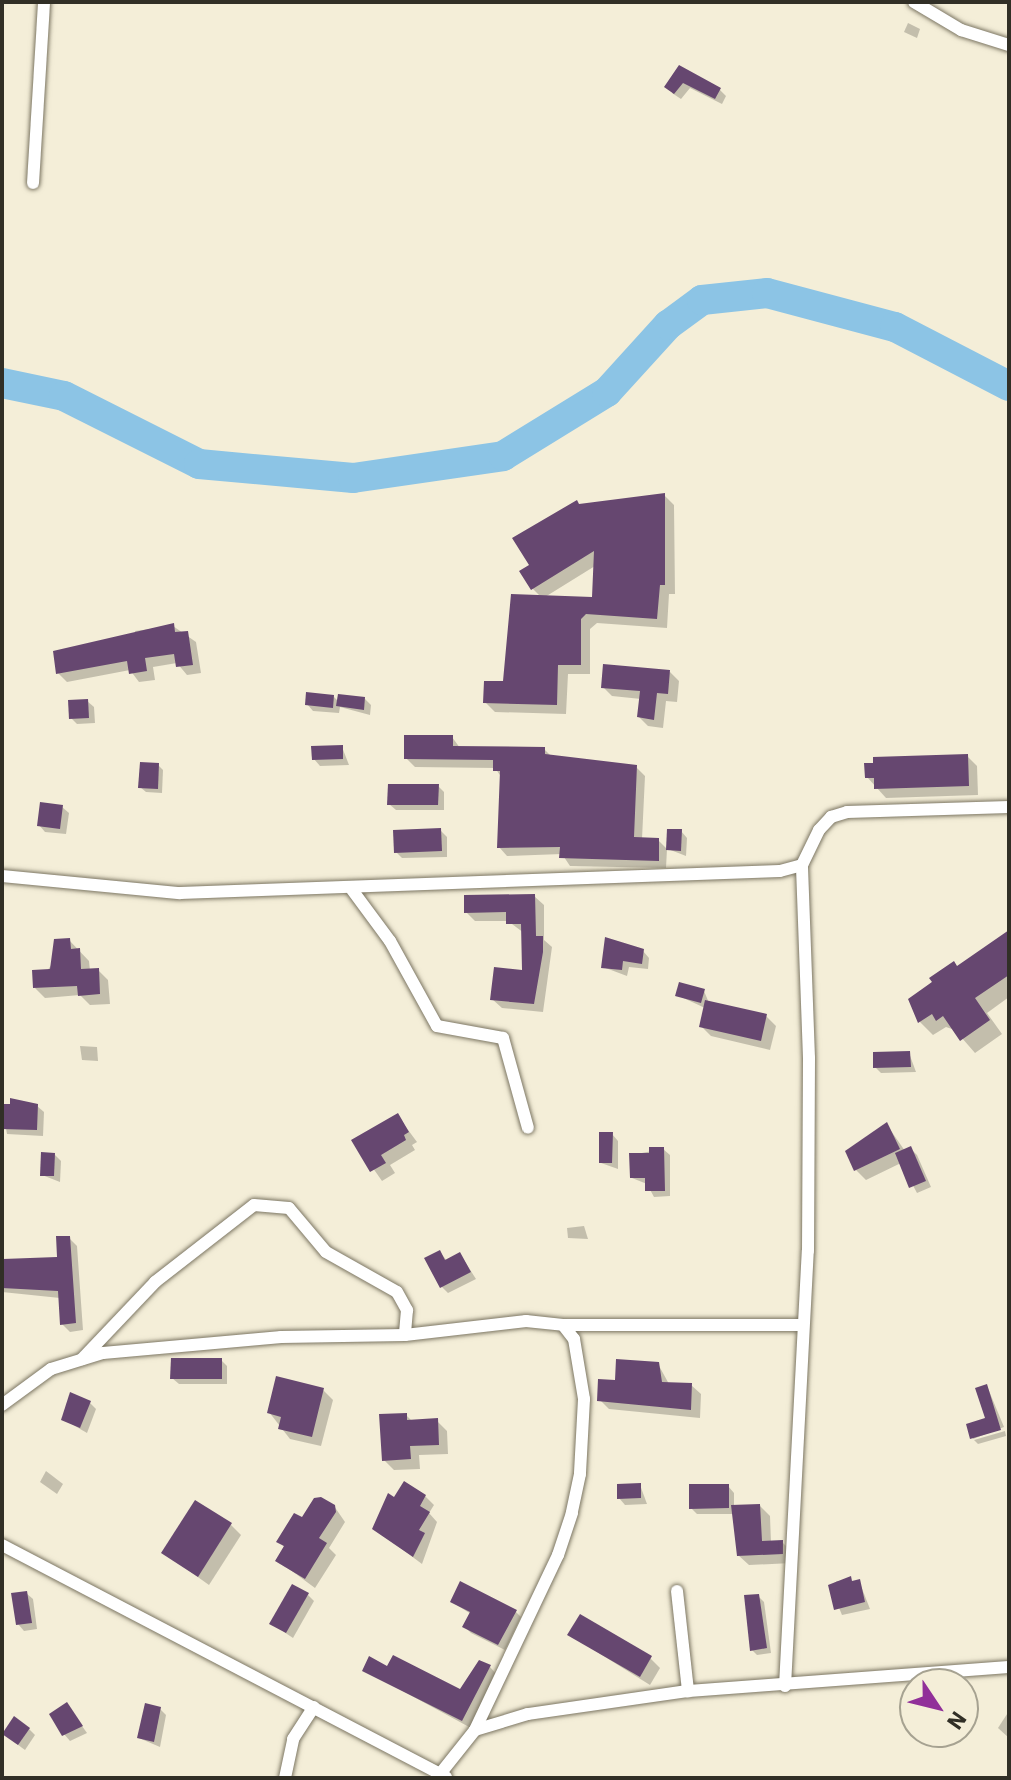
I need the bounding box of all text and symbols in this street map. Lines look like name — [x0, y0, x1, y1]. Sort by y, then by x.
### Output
north arrow — [899, 1668, 979, 1748]
text: N — [941, 1706, 974, 1736]

